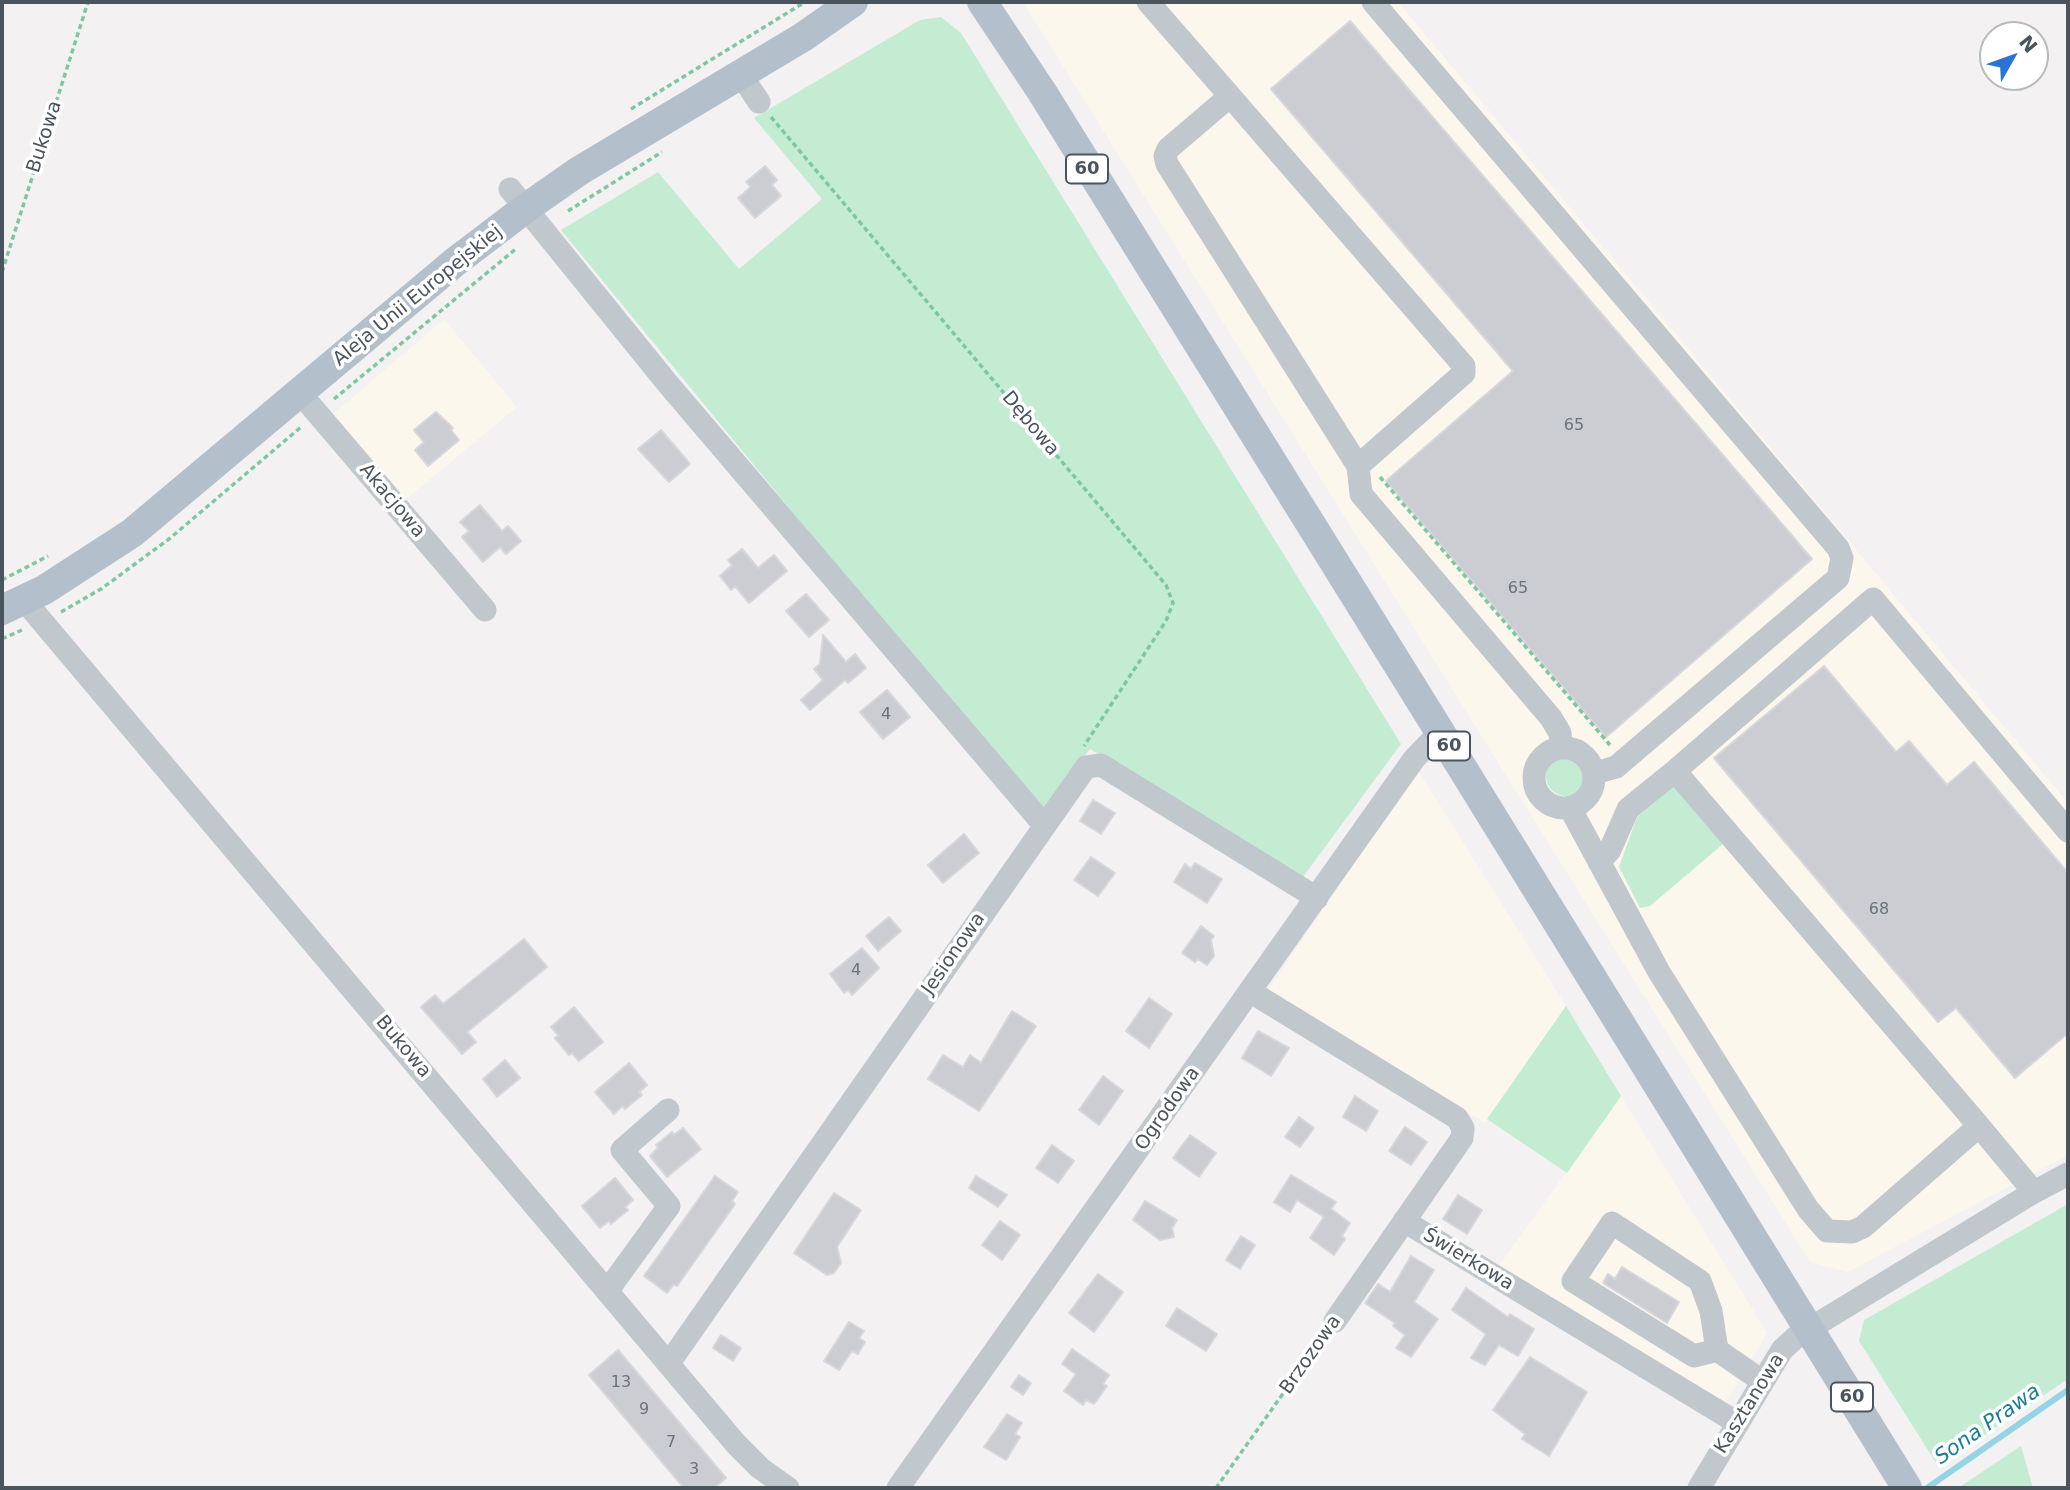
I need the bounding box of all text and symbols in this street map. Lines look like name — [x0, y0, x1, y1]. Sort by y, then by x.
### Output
north arrow — [1979, 21, 2049, 91]
text: N — [2015, 31, 2042, 57]
street label: Bukowa — [23, 98, 67, 176]
road number: 60 — [1066, 154, 1108, 184]
street label: Aleja Unii Europejskiej — [329, 221, 507, 371]
street label: Dębowa — [996, 387, 1064, 461]
house number: 65 — [1564, 416, 1584, 436]
street label: Akacjowa — [354, 459, 430, 543]
house number: 65 — [1508, 579, 1528, 599]
house number: 4 — [881, 705, 891, 725]
road number: 60 — [1428, 732, 1470, 760]
house number: 68 — [1869, 900, 1889, 920]
street label: Jesionowa — [917, 909, 991, 999]
house number: 4 — [851, 961, 861, 981]
street label: Bukowa — [370, 1011, 436, 1083]
street label: Ogrodowa — [1131, 1063, 1205, 1155]
street label: Świerkowa — [1419, 1224, 1517, 1296]
street label: Brzozowa — [1275, 1311, 1347, 1399]
street label: Kasztanowa — [1710, 1350, 1790, 1458]
house number: 13 — [611, 1373, 631, 1393]
water label: Sona Prawa — [1930, 1379, 2046, 1471]
road number: 60 — [1831, 1382, 1873, 1412]
house number: 9 — [639, 1400, 649, 1420]
house number: 7 — [666, 1433, 676, 1453]
house number: 3 — [689, 1460, 699, 1480]

